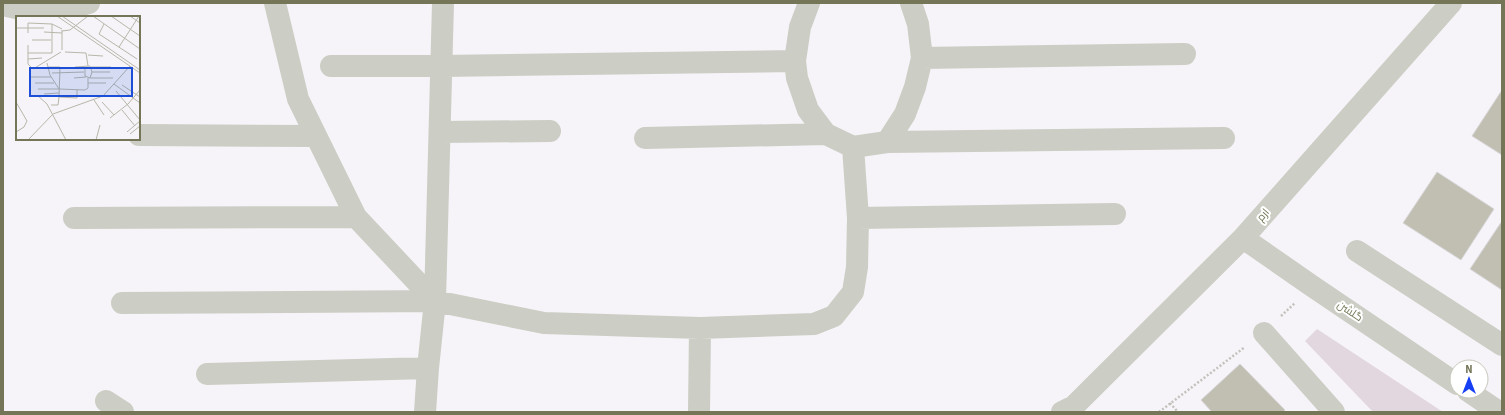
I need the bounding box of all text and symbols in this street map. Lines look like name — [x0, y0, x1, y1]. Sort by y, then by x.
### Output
inset map — [16, 16, 140, 140]
street label: ارم — [1253, 205, 1273, 225]
street label: گلشن — [1334, 297, 1366, 325]
north arrow — [1449, 359, 1489, 399]
text: N — [1465, 362, 1473, 377]

